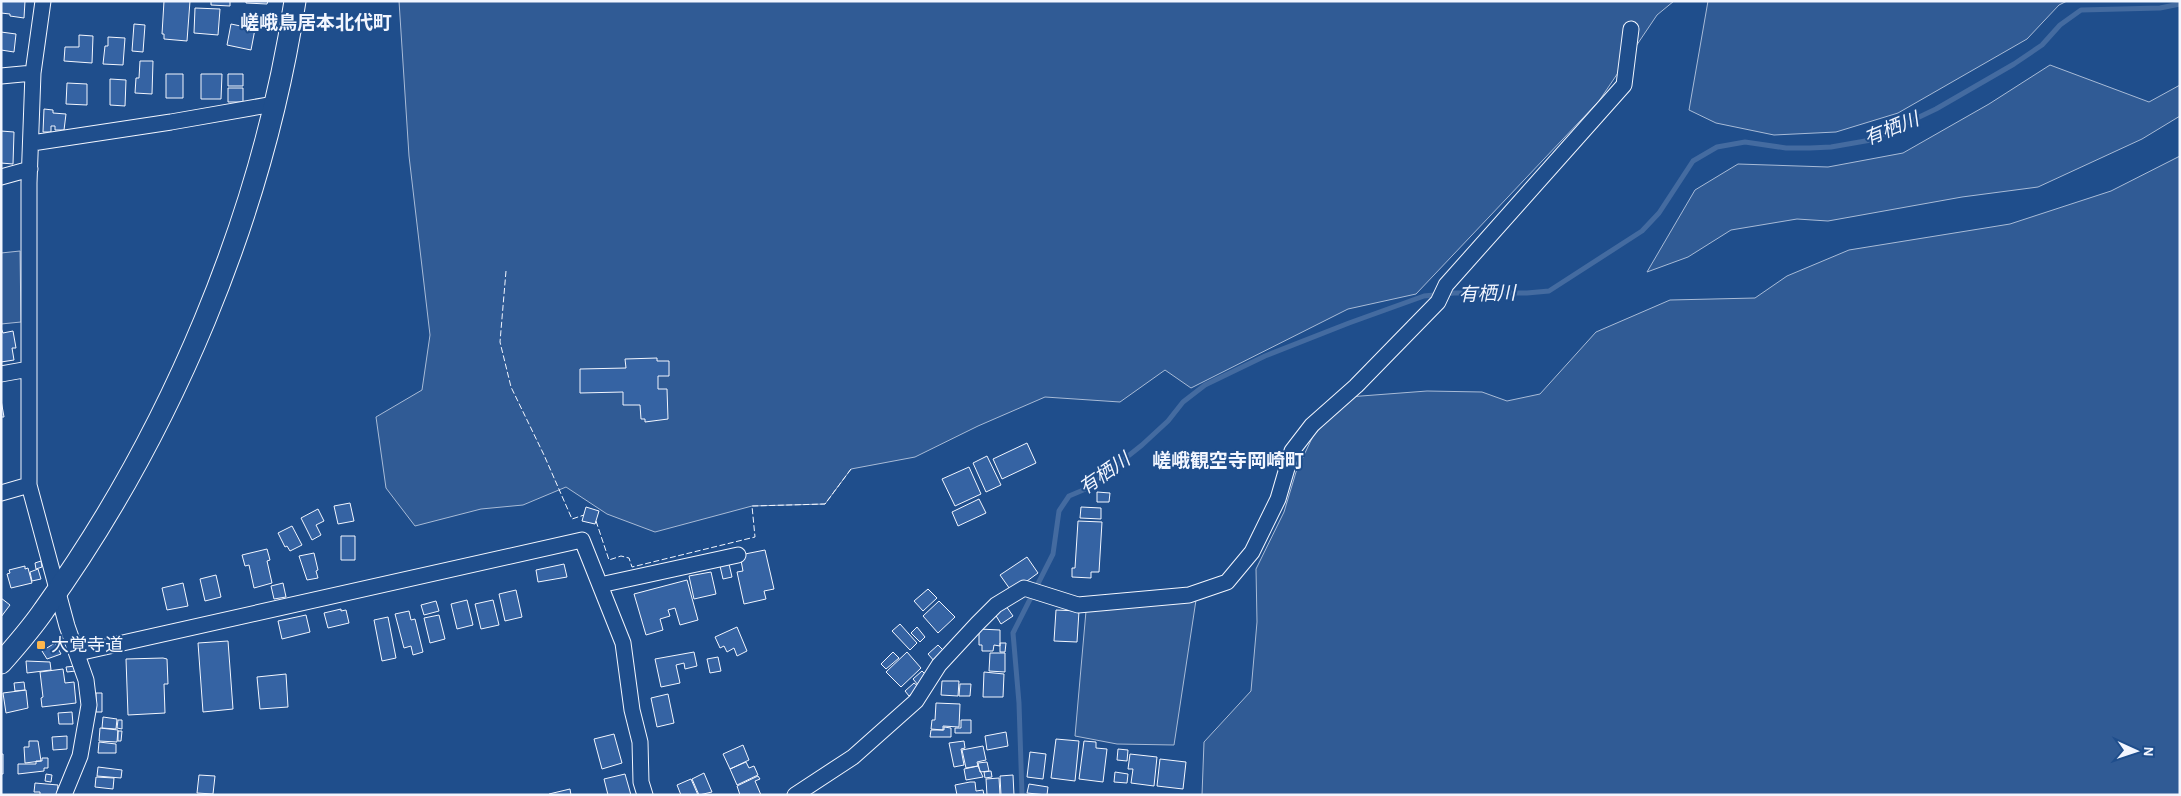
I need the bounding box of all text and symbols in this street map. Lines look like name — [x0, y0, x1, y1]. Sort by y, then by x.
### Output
district label: 嵯峨鳥居本北代町 — [240, 12, 392, 33]
water label: 有栖川 — [1861, 108, 1923, 149]
water label: 有栖川 — [1458, 283, 1518, 305]
water label: 有栖川 — [1075, 448, 1135, 498]
district label: 嵯峨観空寺岡崎町 — [1152, 450, 1304, 471]
place label: 大覚寺道 — [51, 635, 123, 655]
marker: 大覚寺道 — [35, 639, 47, 651]
north arrow — [2111, 726, 2161, 776]
text: N — [2141, 746, 2155, 757]

